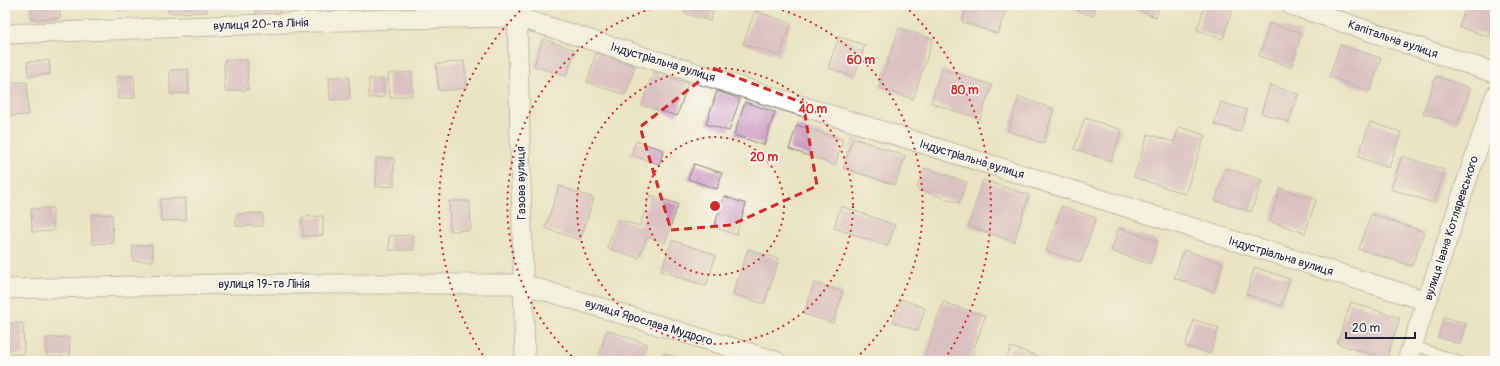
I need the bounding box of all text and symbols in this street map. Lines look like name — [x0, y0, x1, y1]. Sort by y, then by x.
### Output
street label: вулиця 20-та Лінія — [213, 15, 309, 34]
street label: Капітальна вулиця — [1346, 17, 1440, 62]
street label: Індустріальна вулиця — [609, 39, 717, 86]
text: 60 m — [847, 53, 876, 68]
text: 80 m — [951, 83, 979, 98]
text: 40 m — [798, 102, 828, 117]
street label: Індустріальна вулиця — [918, 136, 1026, 183]
street label: Газова вулиця — [513, 146, 530, 220]
text: 20 m — [750, 150, 778, 165]
street label: вулиця Івана Котляревського — [1421, 153, 1482, 302]
centre of rings — [708, 199, 722, 213]
street label: Індустріальна вулиця — [1227, 233, 1335, 280]
street label: вулиця 19-та Лінія — [218, 277, 310, 292]
street label: вулиця Ярослава Мудрого — [583, 296, 715, 349]
scale bar — [1346, 314, 1415, 340]
text: 20 m — [1352, 321, 1381, 336]

